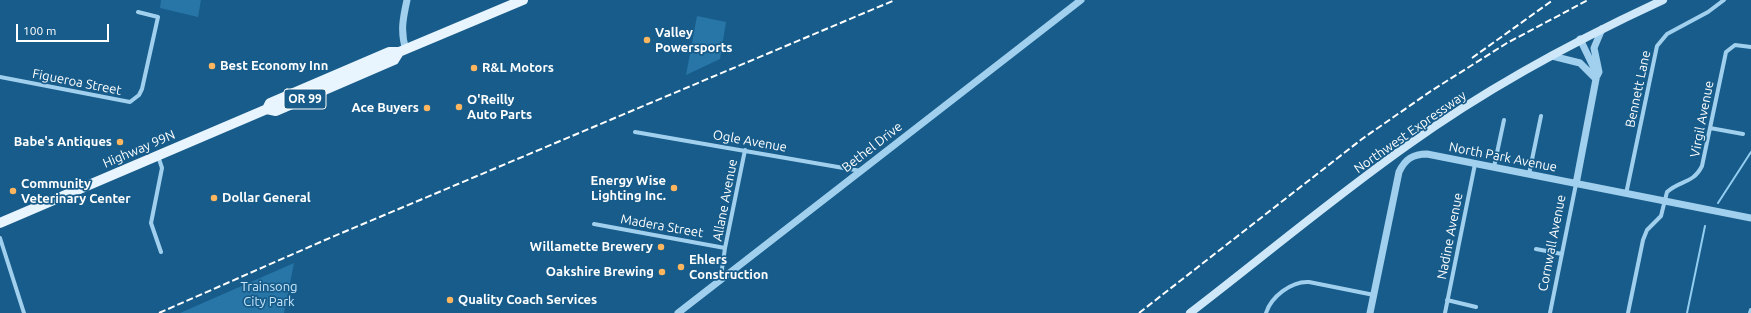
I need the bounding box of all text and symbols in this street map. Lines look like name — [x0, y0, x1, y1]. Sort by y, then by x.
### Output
scale bar — [18, 16, 111, 42]
text: 100 m — [23, 24, 56, 37]
place label: Valley Powersports — [655, 25, 732, 56]
marker: Valley Powersports — [642, 35, 652, 45]
street label: Bennett Lane — [1622, 49, 1654, 129]
place label: Best Economy Inn — [220, 58, 328, 74]
place label: R&L Motors — [482, 60, 554, 76]
marker: Best Economy Inn — [207, 61, 217, 71]
marker: R&L Motors — [469, 63, 479, 73]
street label: Figueroa Street — [31, 66, 123, 98]
street label: Virgil Avenue — [1687, 79, 1717, 159]
street label: Northwest Expressway — [1351, 87, 1469, 177]
road number: OR 99 — [284, 89, 326, 109]
place label: O'Reilly Auto Parts — [467, 92, 532, 123]
place label: Ace Buyers — [351, 100, 419, 116]
marker: O'Reilly Auto Parts — [454, 102, 464, 112]
marker: Ace Buyers — [422, 103, 432, 113]
street label: Bethel Drive — [839, 119, 905, 175]
street label: Highway 99N — [100, 127, 178, 171]
street label: Ogle Avenue — [712, 127, 788, 155]
place label: Babe's Antiques — [14, 134, 112, 150]
marker: Babe's Antiques — [115, 137, 125, 147]
street label: North Park Avenue — [1448, 139, 1558, 175]
street label: Allane Avenue — [709, 158, 741, 242]
place label: Energy Wise Lighting Inc. — [590, 173, 666, 204]
place label: Community Veterinary Center — [21, 176, 131, 207]
marker: Energy Wise Lighting Inc. — [669, 183, 679, 193]
marker: Community Veterinary Center — [8, 186, 18, 196]
place label: Dollar General — [222, 190, 311, 206]
street label: Nadine Avenue — [1434, 191, 1466, 281]
marker: Dollar General — [209, 193, 219, 203]
street label: Cornwall Avenue — [1535, 193, 1569, 293]
street label: Madera Street — [619, 211, 705, 241]
place label: Willamette Brewery — [530, 239, 653, 255]
marker: Willamette Brewery — [656, 242, 666, 252]
place label: Ehlers Construction — [689, 252, 768, 283]
marker: Ehlers Construction — [676, 262, 686, 272]
place label: Oakshire Brewing — [546, 264, 654, 280]
marker: Oakshire Brewing — [657, 267, 667, 277]
park label: Trainsong City Park — [240, 279, 298, 310]
place label: Quality Coach Services — [458, 292, 597, 308]
marker: Quality Coach Services — [445, 295, 455, 305]

